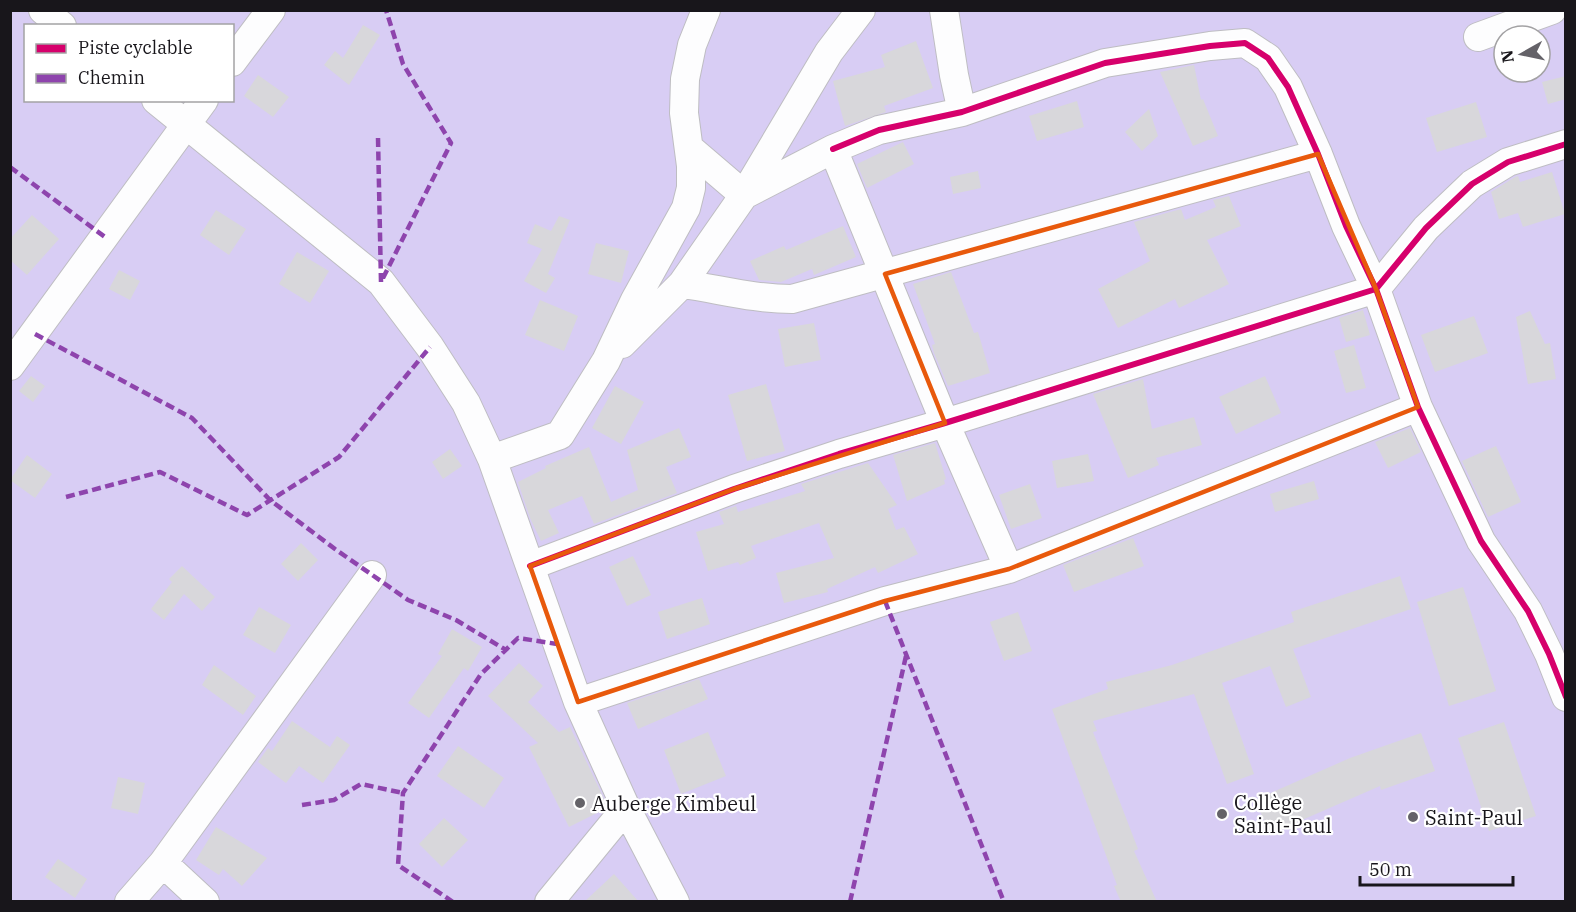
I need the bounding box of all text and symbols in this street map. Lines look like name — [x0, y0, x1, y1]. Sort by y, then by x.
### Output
legend — [24, 24, 234, 102]
north arrow — [1492, 24, 1552, 84]
text: Piste cyclable — [78, 36, 193, 59]
text: N — [1496, 49, 1518, 64]
text: Chemin — [78, 66, 145, 89]
place label: Collège Saint-Paul — [1234, 789, 1332, 839]
place label: Auberge Kimbeul — [592, 790, 756, 817]
marker: Auberge Kimbeul — [573, 796, 587, 810]
place label: Saint-Paul — [1425, 804, 1523, 831]
marker: Collège Saint-Paul — [1215, 807, 1229, 821]
marker: Saint-Paul — [1406, 810, 1420, 824]
scale bar — [1360, 849, 1513, 887]
text: 50 m — [1369, 858, 1412, 881]

